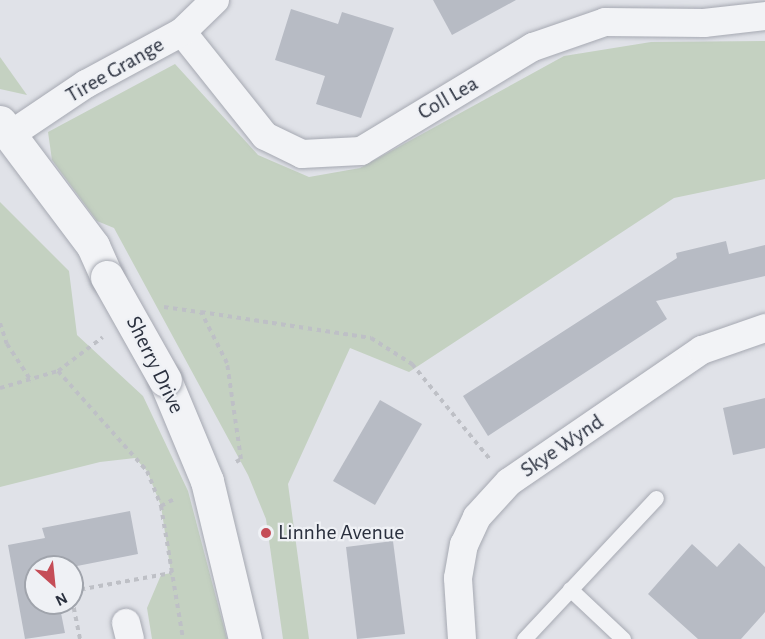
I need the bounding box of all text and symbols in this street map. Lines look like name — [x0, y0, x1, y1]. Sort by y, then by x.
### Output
street label: Tiree Grange — [61, 31, 169, 109]
street label: Coll Lea — [413, 70, 483, 126]
street label: Sherry Drive — [120, 312, 190, 418]
street label: Skye Wynd — [516, 409, 608, 483]
place label: Linnhe Avenue — [278, 520, 404, 546]
marker: Linnhe Avenue — [259, 526, 273, 540]
north arrow — [24, 555, 84, 615]
text: N — [53, 590, 70, 609]

